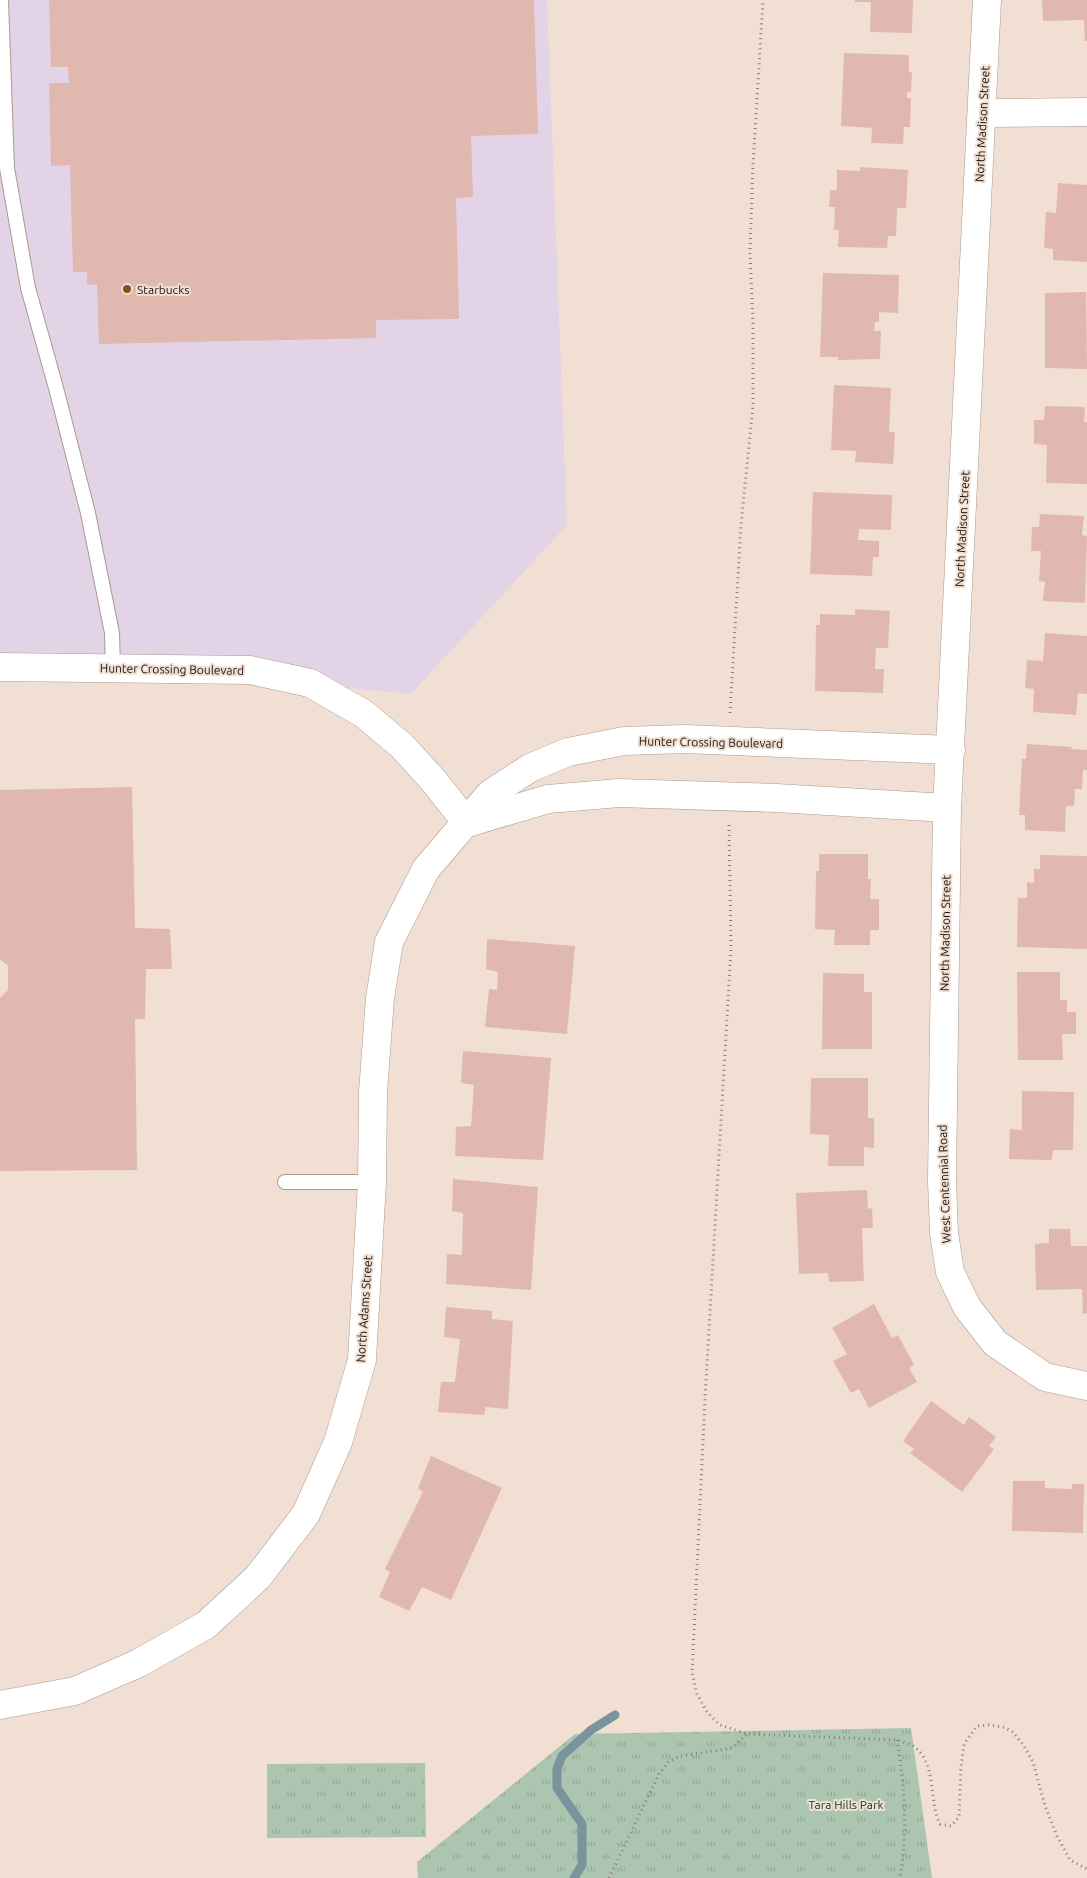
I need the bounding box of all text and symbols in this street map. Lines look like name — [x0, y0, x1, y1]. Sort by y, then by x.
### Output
street label: North Madison Street — [972, 65, 992, 182]
marker: Starbucks — [121, 283, 133, 295]
place label: Starbucks — [137, 283, 189, 296]
street label: North Madison Street — [952, 470, 972, 587]
street label: Hunter Crossing Boulevard — [100, 661, 244, 677]
street label: Hunter Crossing Boulevard — [639, 734, 783, 750]
street label: North Madison Street — [937, 874, 953, 991]
street label: West Centennial Road — [935, 1124, 953, 1244]
street label: North Adams Street — [354, 1255, 374, 1363]
park label: Tara Hills Park — [808, 1798, 884, 1811]

